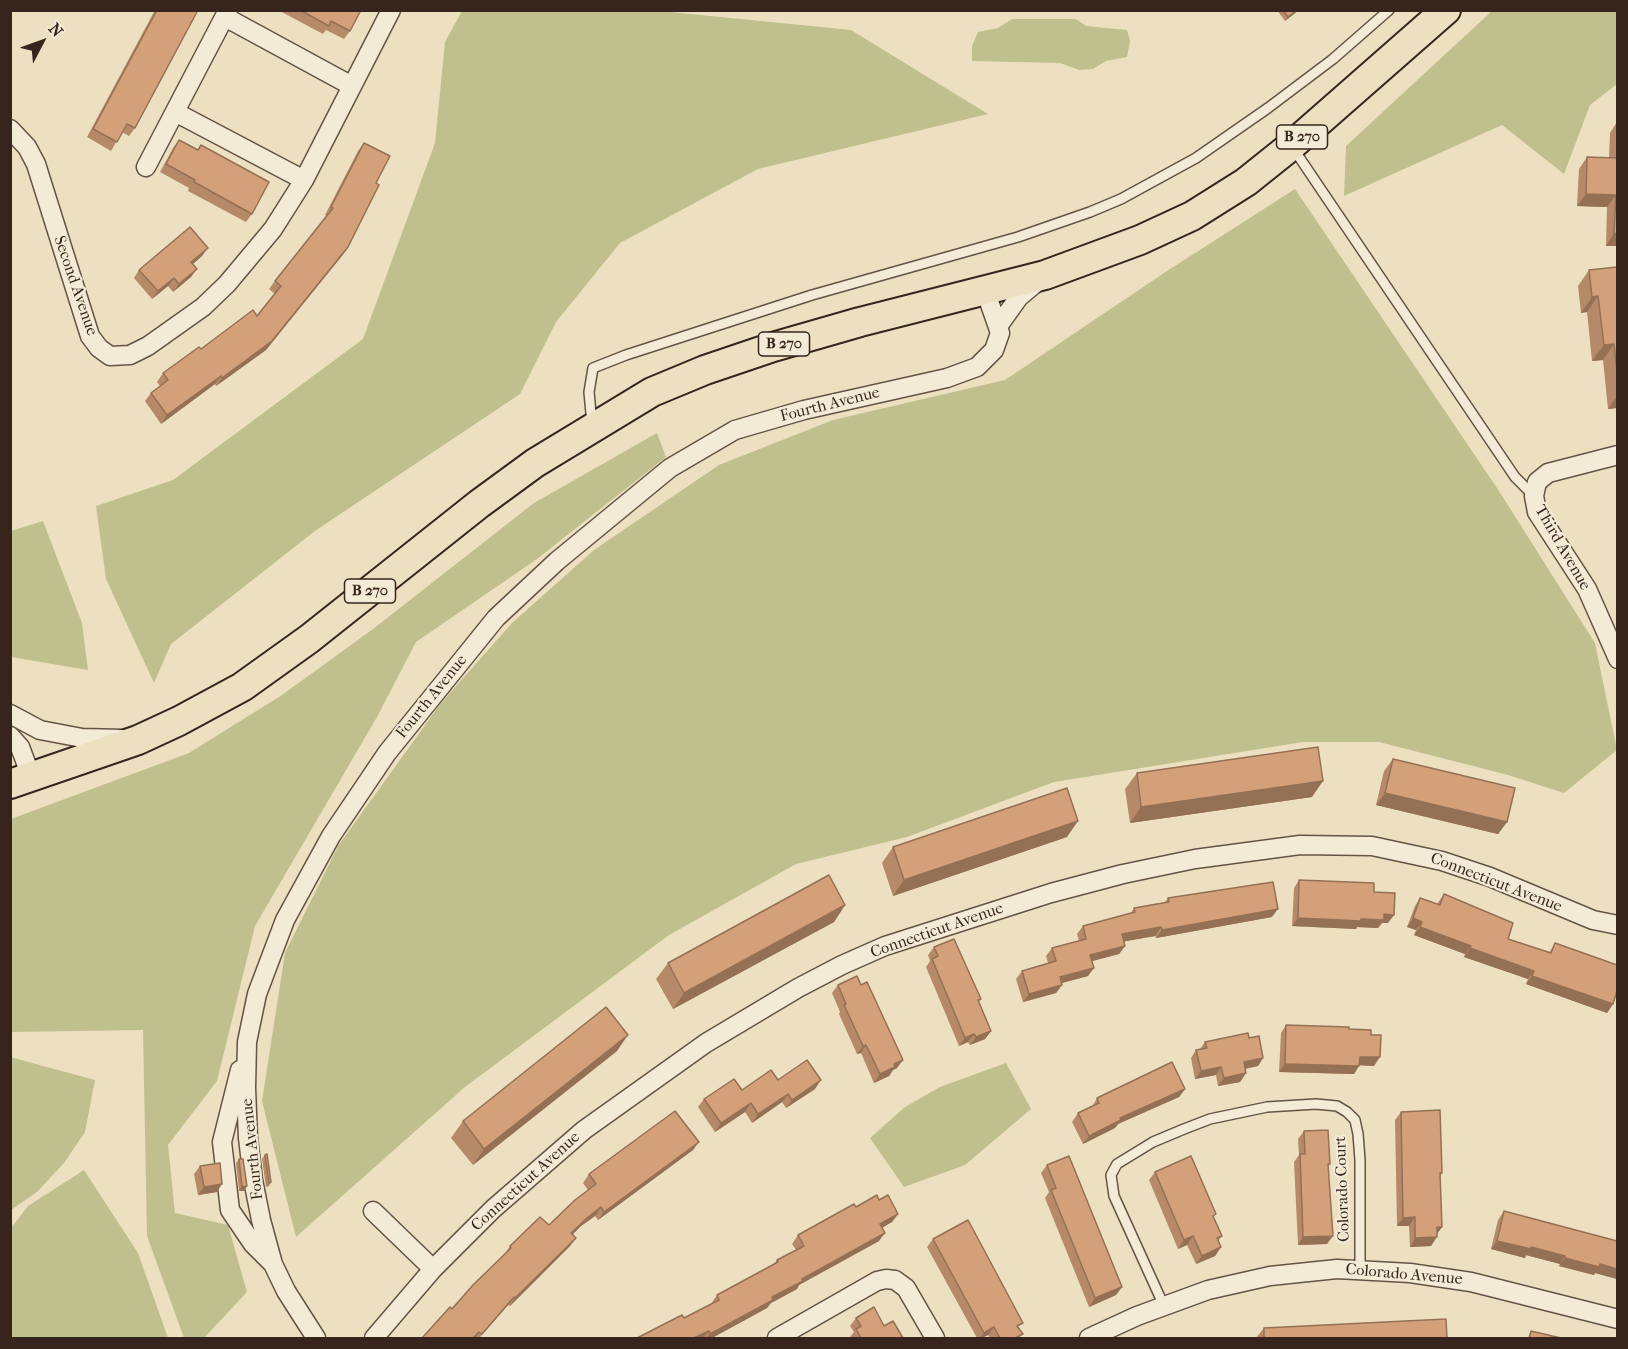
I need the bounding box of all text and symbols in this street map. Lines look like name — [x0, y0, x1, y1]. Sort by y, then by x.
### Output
north arrow — [12, 12, 72, 72]
text: N — [45, 19, 67, 41]
road number: B 270 — [1276, 125, 1328, 149]
street label: Second Avenue — [49, 234, 101, 338]
road number: B 270 — [758, 332, 810, 356]
street label: Fourth Avenue — [778, 383, 882, 427]
street label: Third Avenue — [1530, 502, 1594, 594]
road number: B 270 — [344, 579, 395, 603]
street label: Fourth Avenue — [392, 651, 472, 743]
street label: Connecticut Avenue — [1427, 849, 1565, 917]
street label: Connecticut Avenue — [868, 899, 1006, 963]
street label: Fourth Avenue — [238, 1097, 268, 1201]
street label: Connecticut Avenue — [468, 1128, 584, 1236]
street label: Colorado Court — [1332, 1136, 1354, 1242]
street label: Colorado Avenue — [1345, 1260, 1463, 1290]

